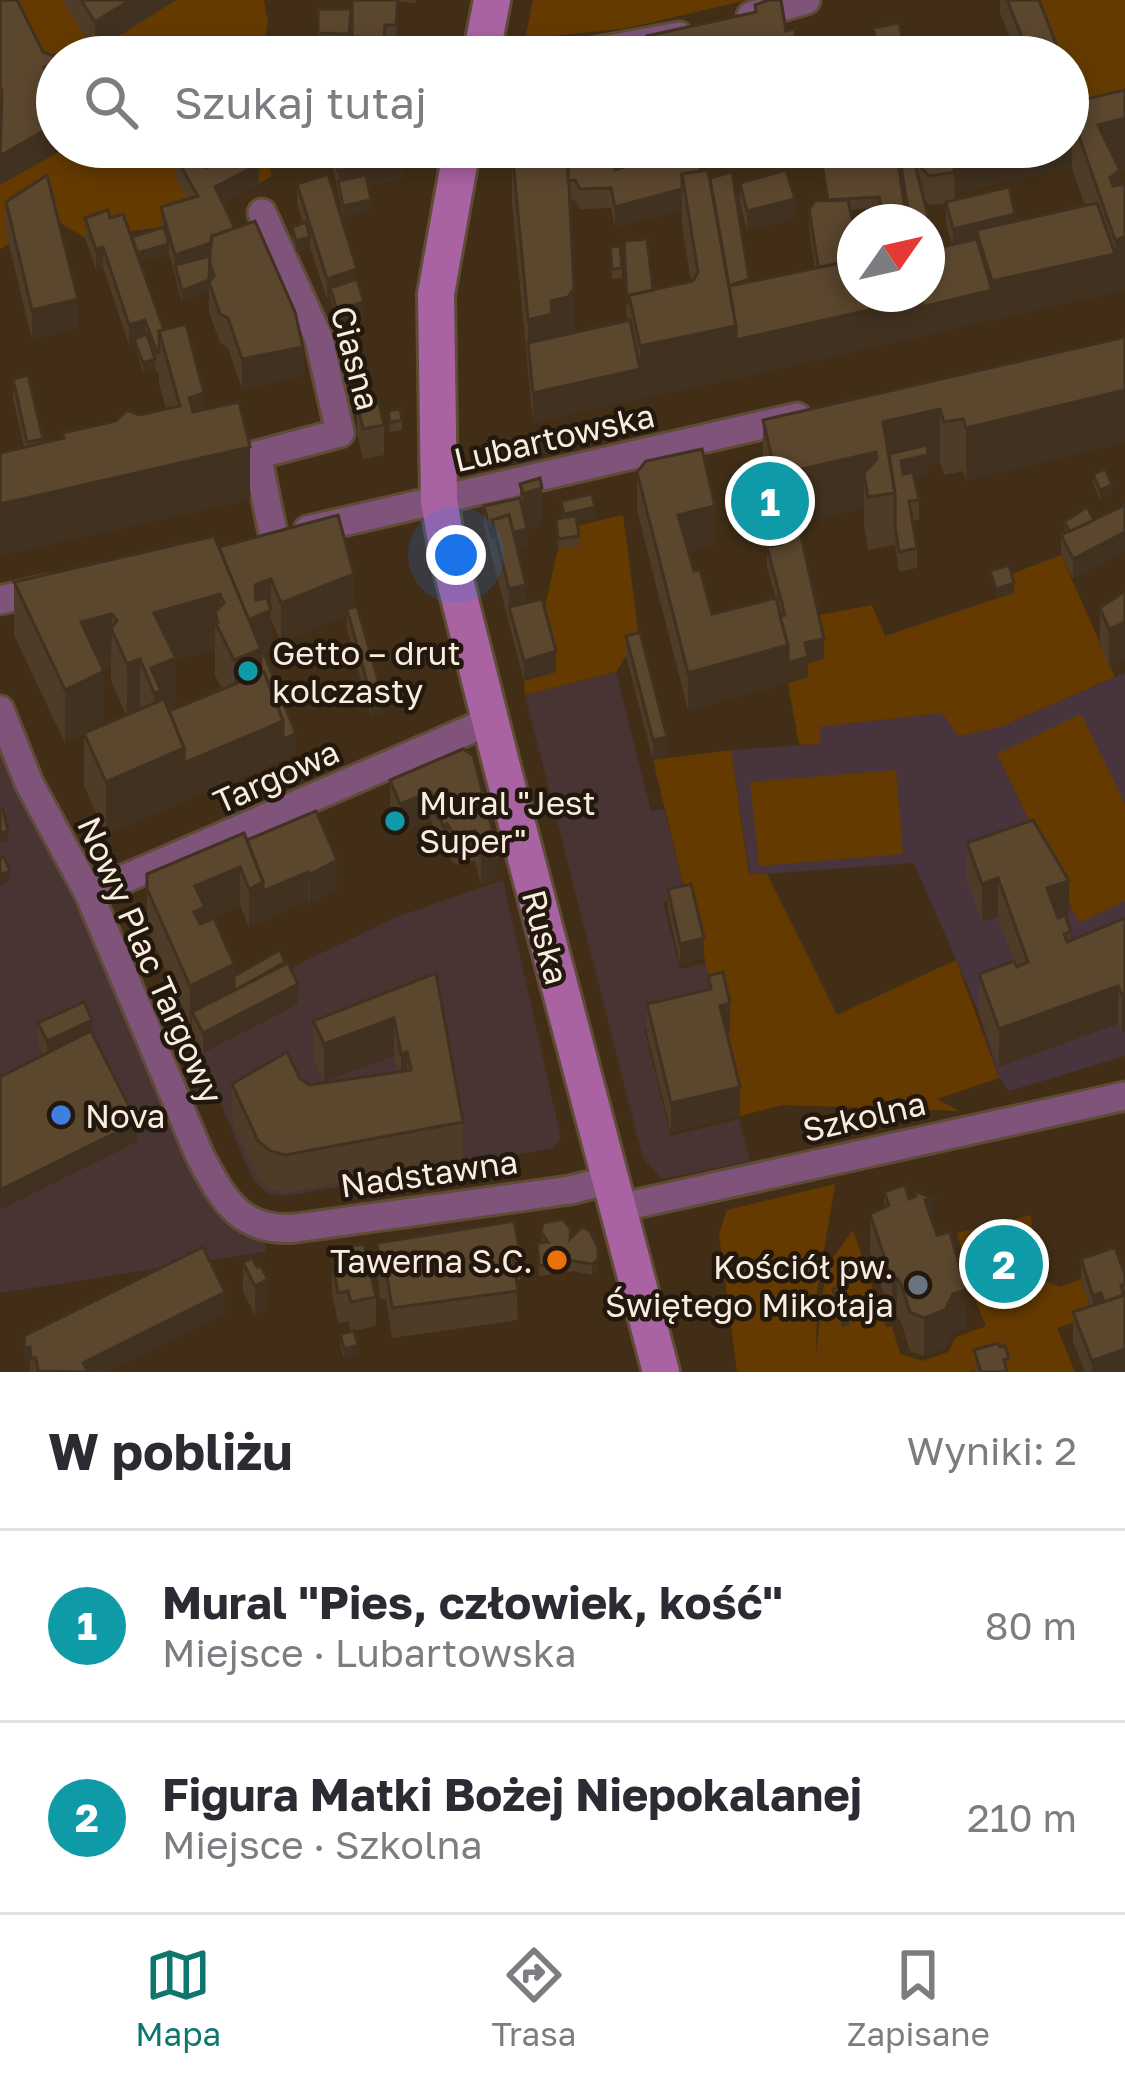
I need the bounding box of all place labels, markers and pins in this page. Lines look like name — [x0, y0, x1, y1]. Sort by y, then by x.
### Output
pin: 1 — [731, 456, 809, 546]
place label: Getto – drut kolczasty — [272, 633, 461, 710]
marker: Getto – drut kolczasty — [235, 658, 261, 684]
place label: Mural "Jest Super" — [419, 783, 596, 860]
marker: Mural "Jest Super" — [382, 808, 408, 834]
place label: Nova — [85, 1096, 165, 1135]
marker: Nova — [48, 1102, 74, 1128]
pin: 2 — [965, 1219, 1043, 1309]
place label: Tawerna S.C. — [330, 1241, 533, 1280]
marker: Tawerna S.C. — [544, 1247, 570, 1273]
place label: Kościół pw. Świętego Mikołaja — [605, 1247, 894, 1324]
marker: Kościół pw. Świętego Mikołaja — [905, 1272, 931, 1298]

